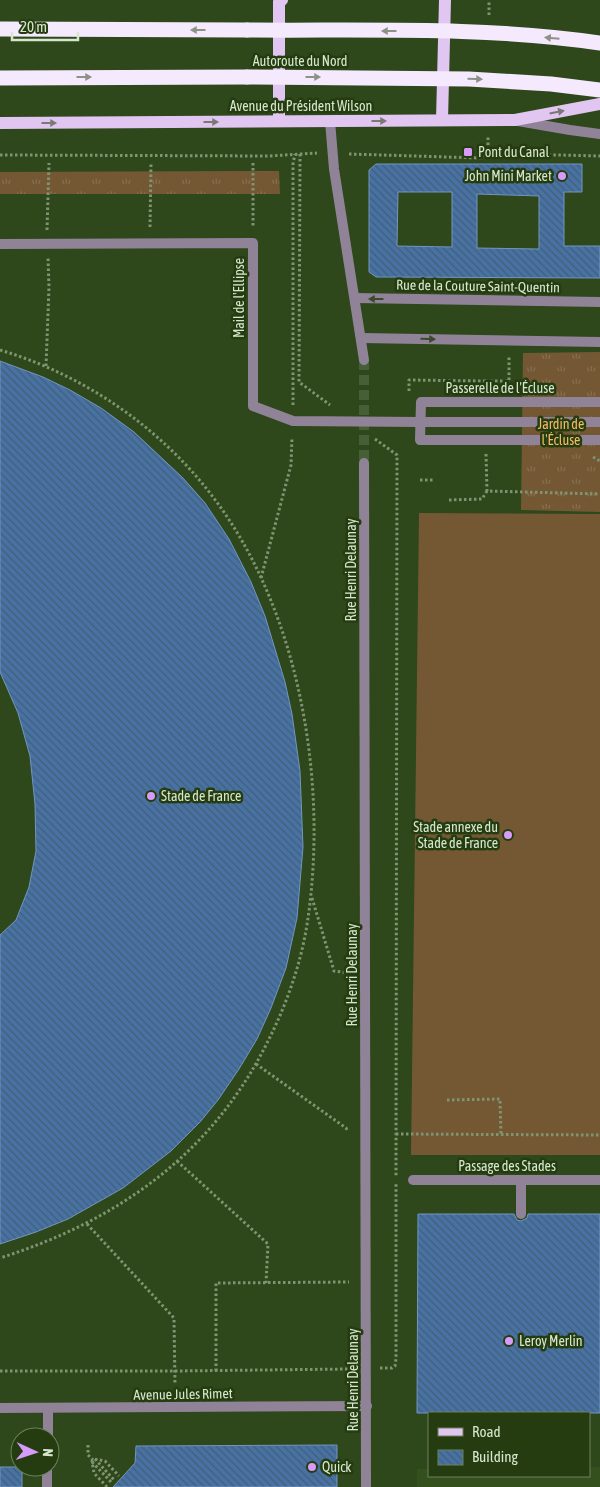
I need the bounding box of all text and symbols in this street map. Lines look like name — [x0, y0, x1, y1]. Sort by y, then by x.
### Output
scale bar — [12, 10, 79, 42]
text: 20 m — [20, 18, 47, 35]
one-way arrow — [190, 26, 206, 34]
one-way arrow — [381, 27, 397, 35]
one-way arrow — [543, 34, 559, 42]
street label: Autoroute du Nord — [253, 53, 347, 69]
one-way arrow — [76, 73, 92, 81]
one-way arrow — [305, 73, 321, 81]
one-way arrow — [468, 76, 484, 84]
street label: Avenue du Président Wilson — [230, 98, 372, 114]
one-way arrow — [550, 108, 565, 116]
one-way arrow — [371, 116, 387, 124]
one-way arrow — [203, 117, 219, 125]
one-way arrow — [41, 119, 57, 127]
place label: Pont du Canal — [478, 144, 549, 160]
marker: Pont du Canal — [462, 146, 474, 158]
place label: John Mini Market — [465, 168, 552, 184]
marker: John Mini Market — [556, 170, 568, 182]
street label: Mail de l'Ellipse — [231, 258, 247, 338]
street label: Rue de la Couture Saint-Quentin — [396, 277, 560, 295]
one-way arrow — [368, 295, 384, 303]
one-way arrow — [420, 335, 436, 343]
street label: Passerelle de l'Écluse — [445, 380, 555, 396]
park label: Jardin de l'Écluse — [538, 416, 584, 448]
street label: Rue Henri Delaunay — [343, 518, 359, 621]
place label: Stade de France — [161, 788, 241, 804]
marker: Stade de France — [145, 790, 157, 802]
place label: Stade annexe du Stade de France — [413, 819, 498, 851]
marker: Stade annexe du Stade de France — [502, 829, 514, 841]
street label: Rue Henri Delaunay — [344, 923, 360, 1026]
street label: Passage des Stades — [458, 1158, 556, 1174]
street label: Rue Henri Delaunay — [345, 1328, 361, 1431]
place label: Leroy Merlin — [519, 1333, 583, 1349]
marker: Leroy Merlin — [503, 1335, 515, 1347]
street label: Avenue Jules Rimet — [133, 1385, 233, 1403]
legend — [428, 1412, 590, 1477]
text: Road — [472, 1423, 501, 1440]
north arrow — [10, 1427, 60, 1477]
text: N — [40, 1448, 56, 1457]
text: Building — [472, 1448, 518, 1465]
place label: Quick — [322, 1459, 352, 1475]
marker: Quick — [306, 1461, 318, 1473]

